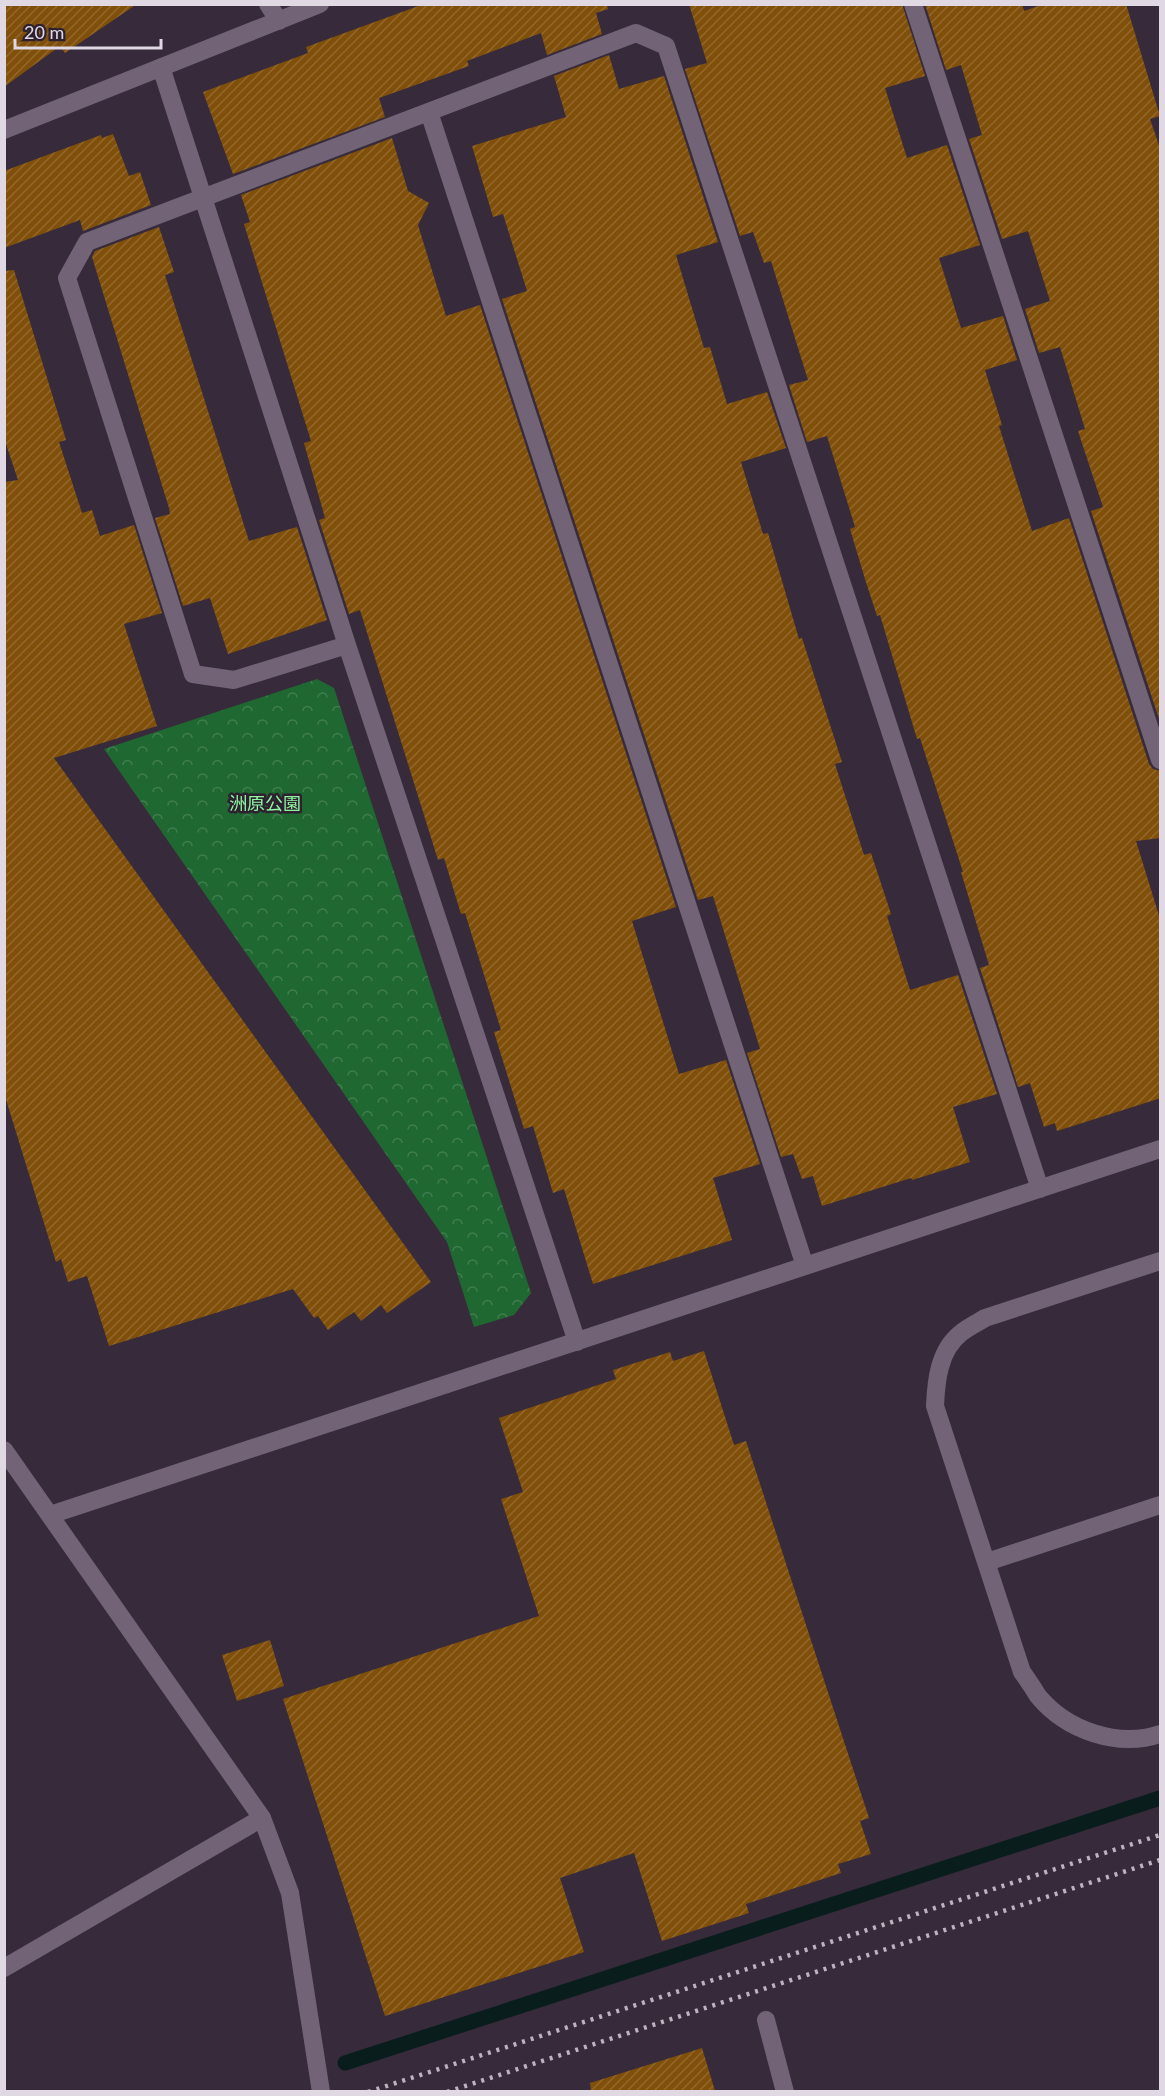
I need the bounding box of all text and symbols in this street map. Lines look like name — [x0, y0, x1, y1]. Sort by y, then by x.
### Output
scale bar — [15, 12, 160, 50]
text: 20 m — [24, 21, 64, 43]
park label: 洲原公園 — [229, 792, 301, 814]

